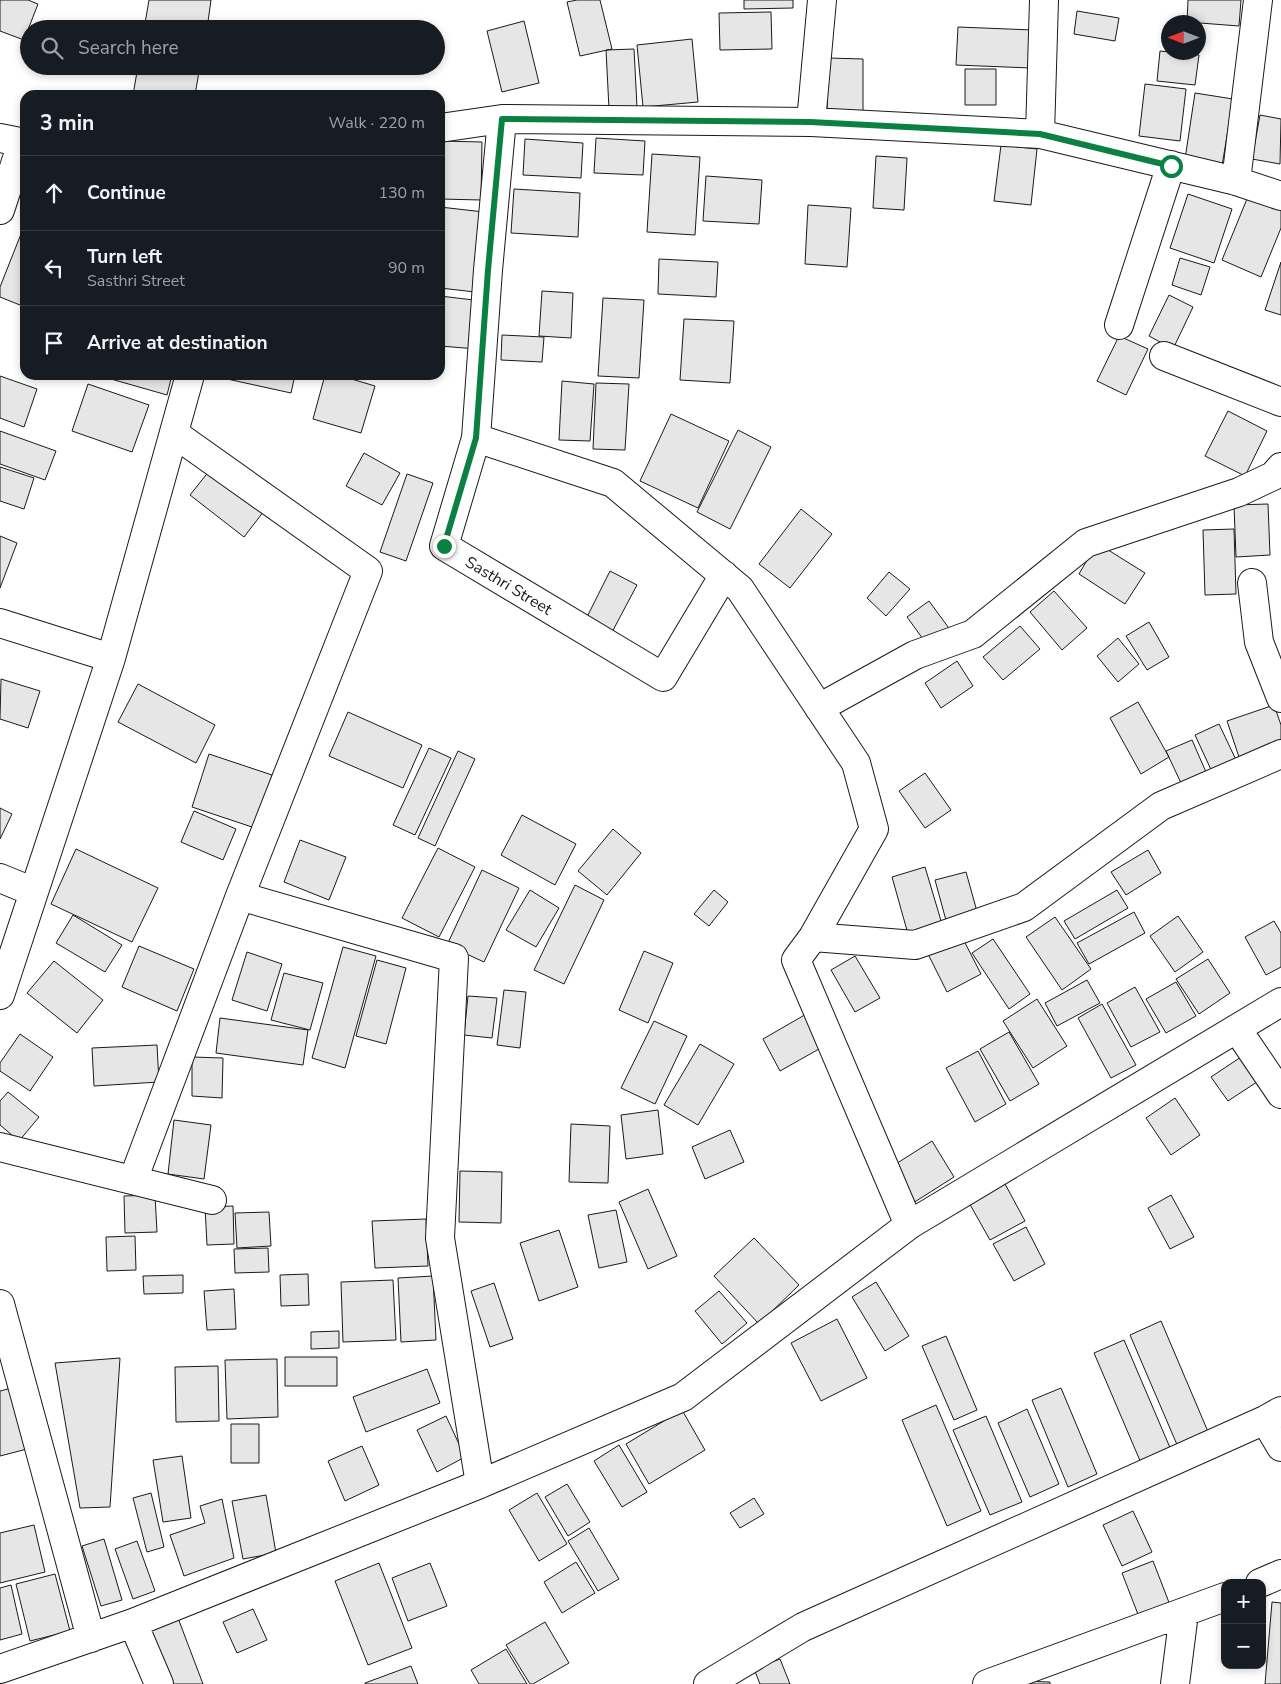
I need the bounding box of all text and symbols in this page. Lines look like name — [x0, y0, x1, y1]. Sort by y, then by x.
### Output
north arrow — [1161, 15, 1206, 60]
search box — [20, 20, 445, 75]
icon: search — [38, 34, 66, 62]
text: Search here — [78, 35, 179, 61]
text: 3 min — [40, 109, 94, 137]
text: Walk · 220 m — [329, 112, 425, 134]
route start — [1160, 155, 1183, 178]
icon: ahead — [40, 179, 68, 207]
text: Continue — [87, 180, 166, 206]
text: 130 m — [378, 182, 425, 204]
text: Turn left — [87, 244, 162, 270]
icon: left — [40, 254, 68, 282]
text: 90 m — [388, 257, 425, 279]
text: Sasthri Street — [87, 270, 185, 292]
icon: arrive — [40, 329, 68, 357]
text: Arrive at destination — [87, 330, 268, 356]
route end — [433, 535, 456, 558]
street label: Sasthri Street — [461, 551, 556, 621]
map controls — [1221, 1579, 1266, 1669]
button: + — [1221, 1579, 1266, 1624]
button: − — [1221, 1624, 1266, 1669]

